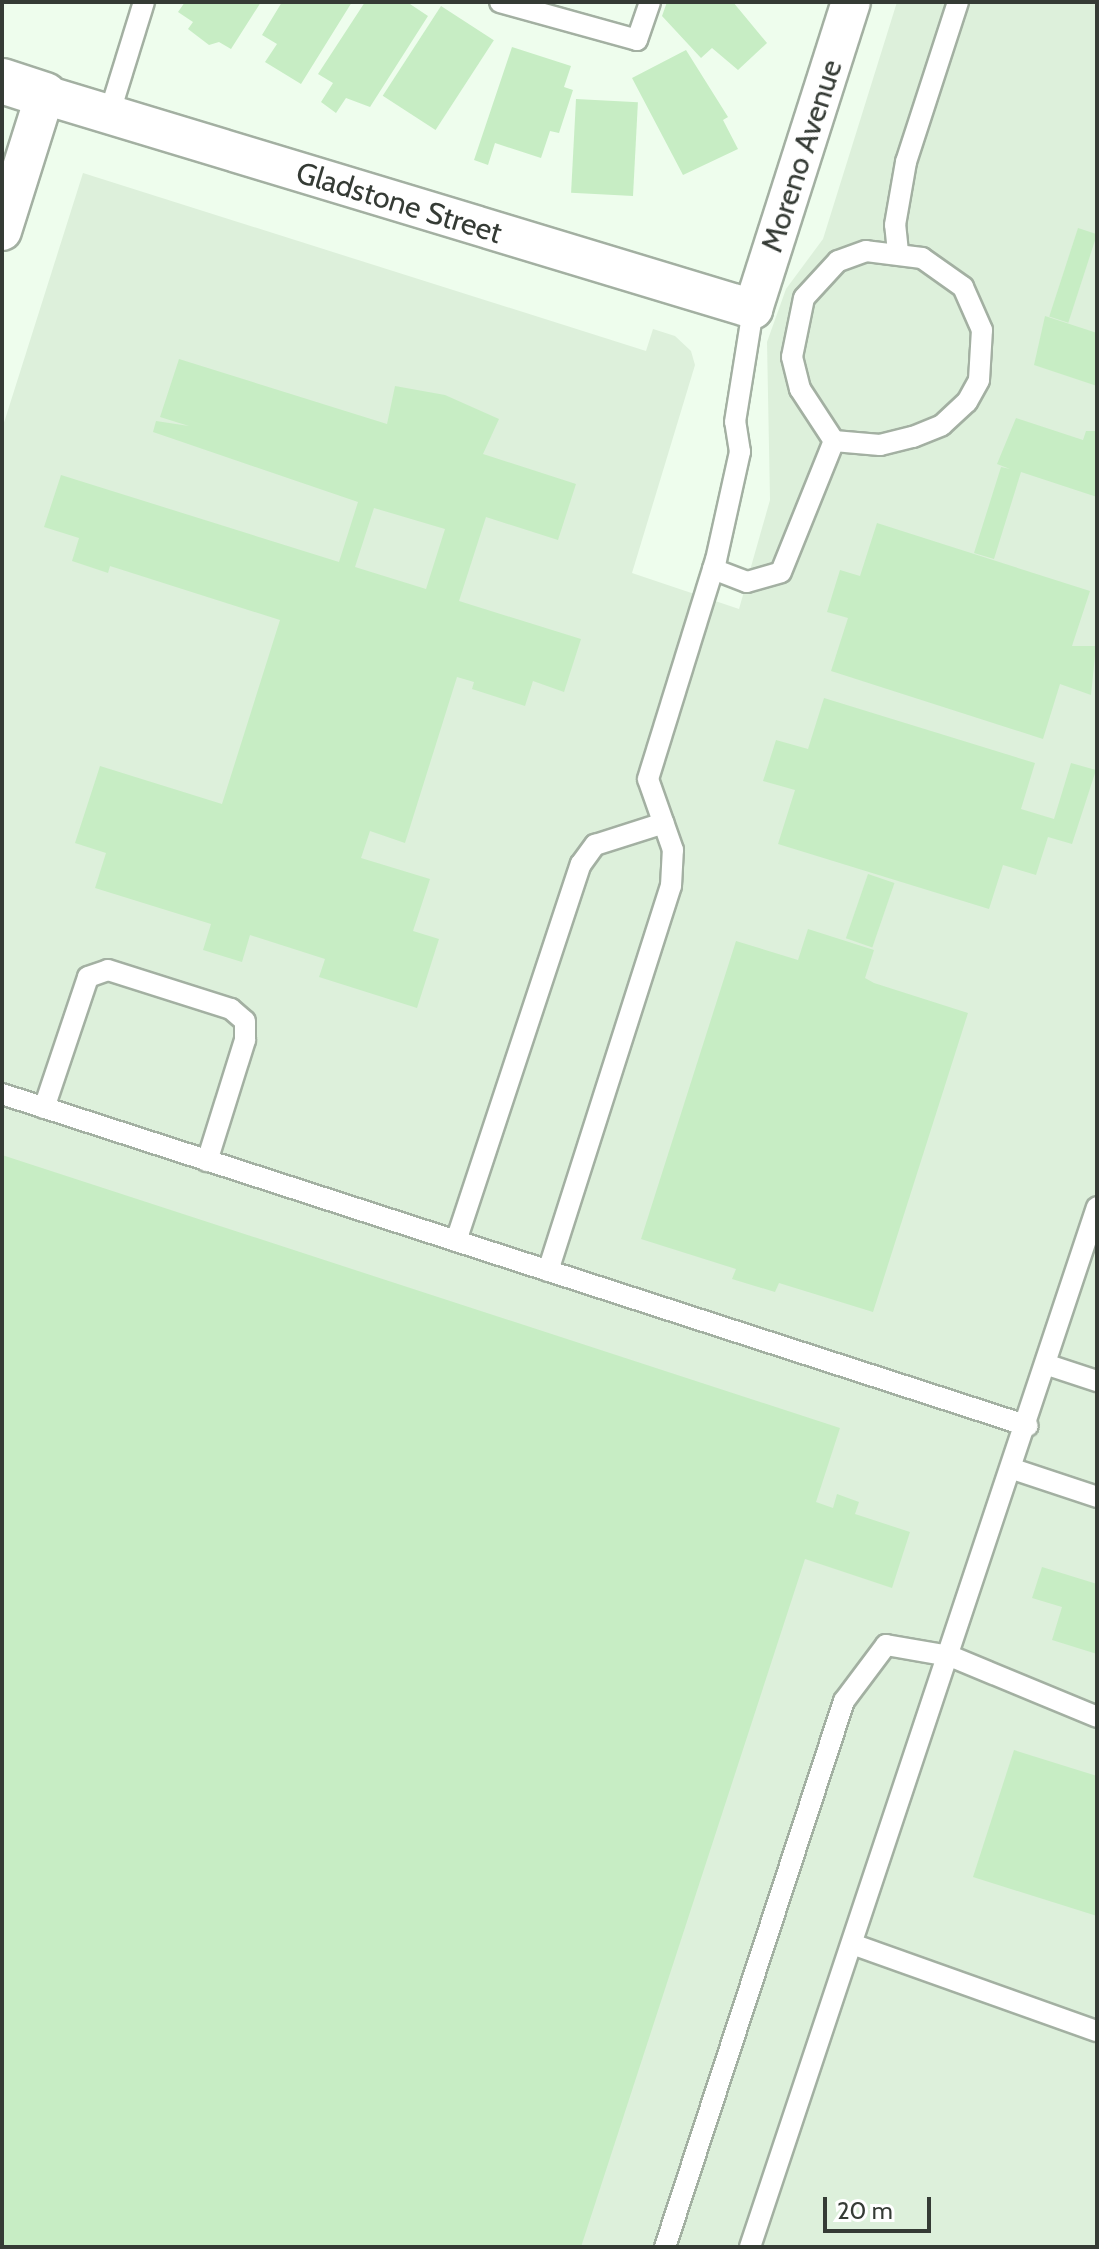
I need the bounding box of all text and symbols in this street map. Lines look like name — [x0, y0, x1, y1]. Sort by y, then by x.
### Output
street label: Moreno Avenue — [754, 55, 850, 257]
street label: Gladstone Street — [292, 155, 506, 251]
scale bar — [827, 2181, 935, 2231]
text: 20 m — [837, 2196, 893, 2225]

